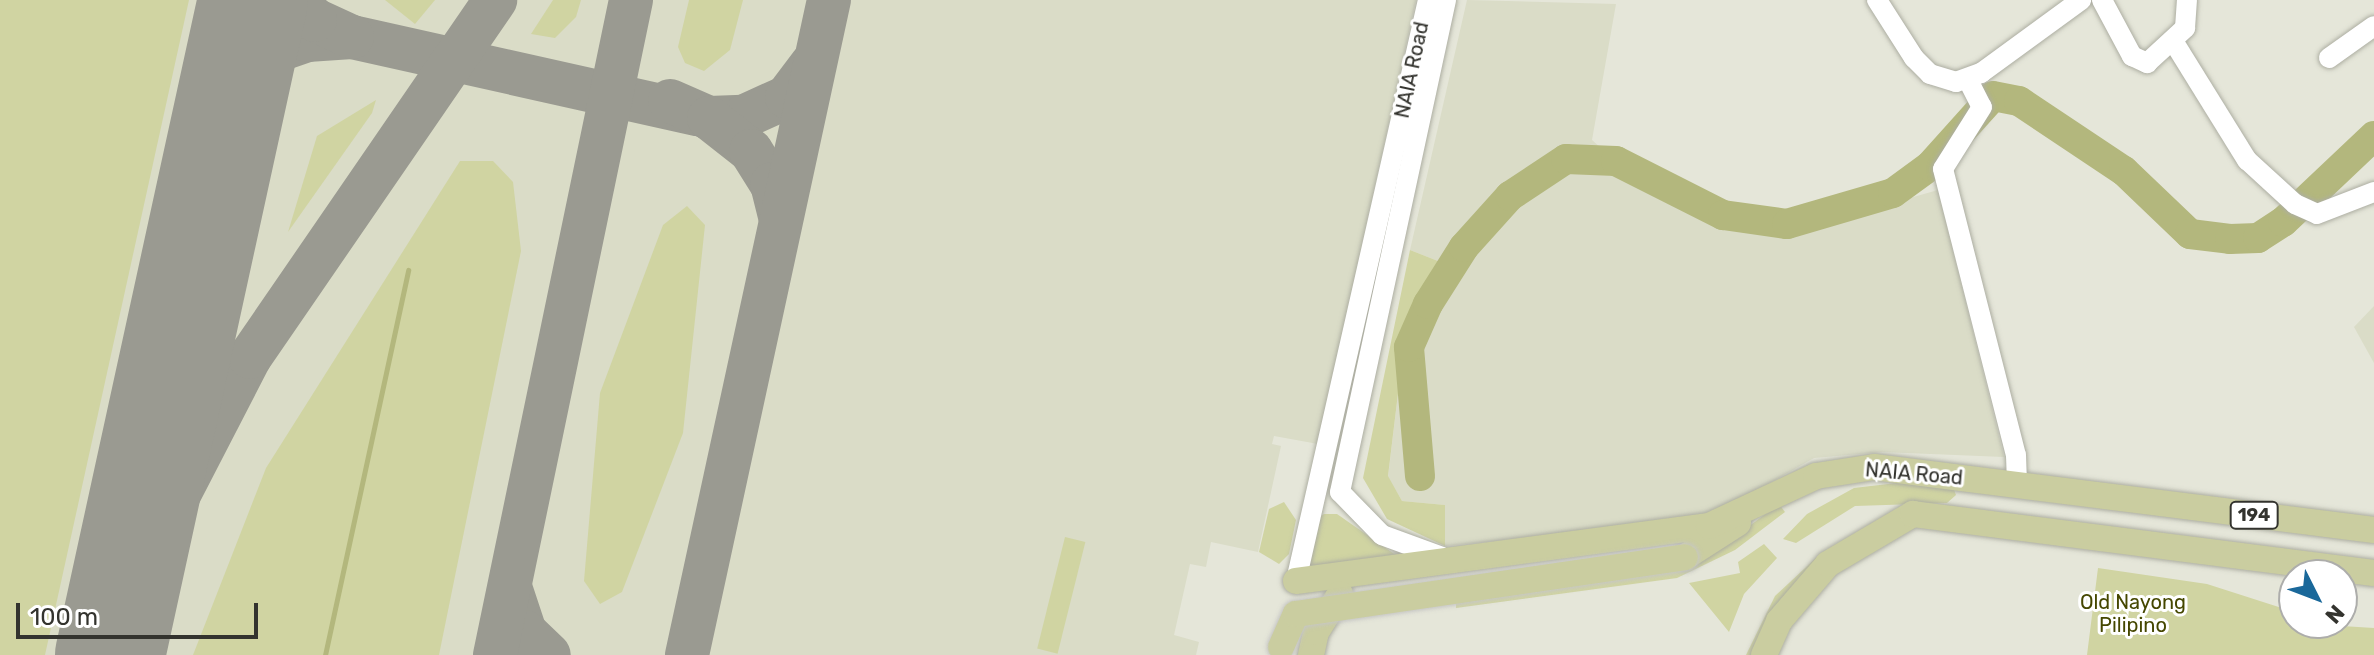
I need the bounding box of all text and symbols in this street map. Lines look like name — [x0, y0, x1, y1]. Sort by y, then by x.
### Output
street label: NAIA Road — [1390, 19, 1434, 121]
street label: NAIA Road — [1864, 458, 1964, 490]
road number: 194 — [2228, 501, 2280, 529]
north arrow — [2278, 559, 2358, 639]
scale bar — [20, 587, 262, 637]
park label: Old Nayong Pilipino — [2080, 591, 2186, 638]
text: N — [2319, 599, 2350, 629]
text: 100 m — [30, 603, 98, 631]

